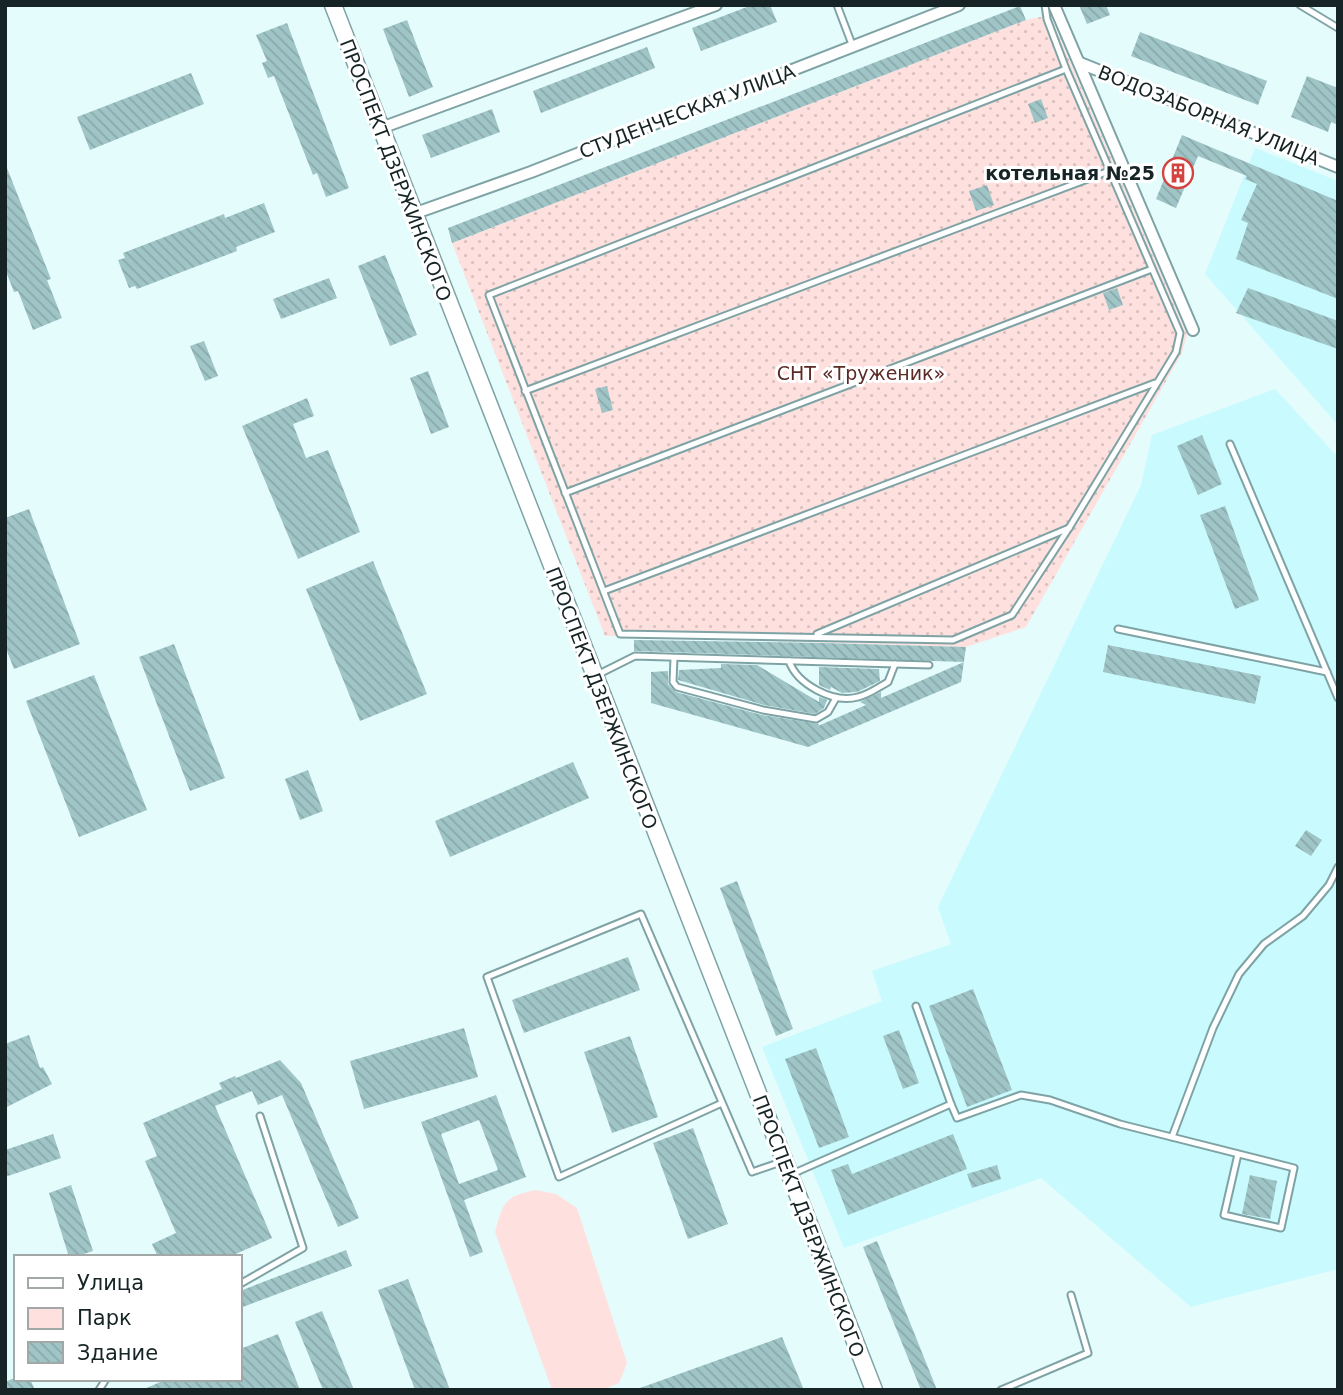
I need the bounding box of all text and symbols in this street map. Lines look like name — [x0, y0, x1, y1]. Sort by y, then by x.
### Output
street label: ПРОСПЕКТ ДЗЕРЖИНСКОГО — [336, 36, 456, 304]
street label: СТУДЕНЧЕСКАЯ УЛИЦА — [576, 60, 798, 162]
street label: ВОДОЗАБОРНАЯ УЛИЦА — [1095, 60, 1323, 170]
building icon: котельная №25 — [1161, 156, 1195, 190]
place label: котельная №25 — [985, 162, 1155, 184]
park label: СНТ «Труженик» — [777, 362, 945, 384]
street label: ПРОСПЕКТ ДЗЕРЖИНСКОГО — [542, 564, 662, 832]
street label: ПРОСПЕКТ ДЗЕРЖИНСКОГО — [749, 1092, 869, 1360]
legend — [14, 1255, 242, 1381]
text: Улица — [77, 1271, 144, 1295]
text: Парк — [77, 1306, 132, 1330]
text: Здание — [77, 1341, 158, 1365]

